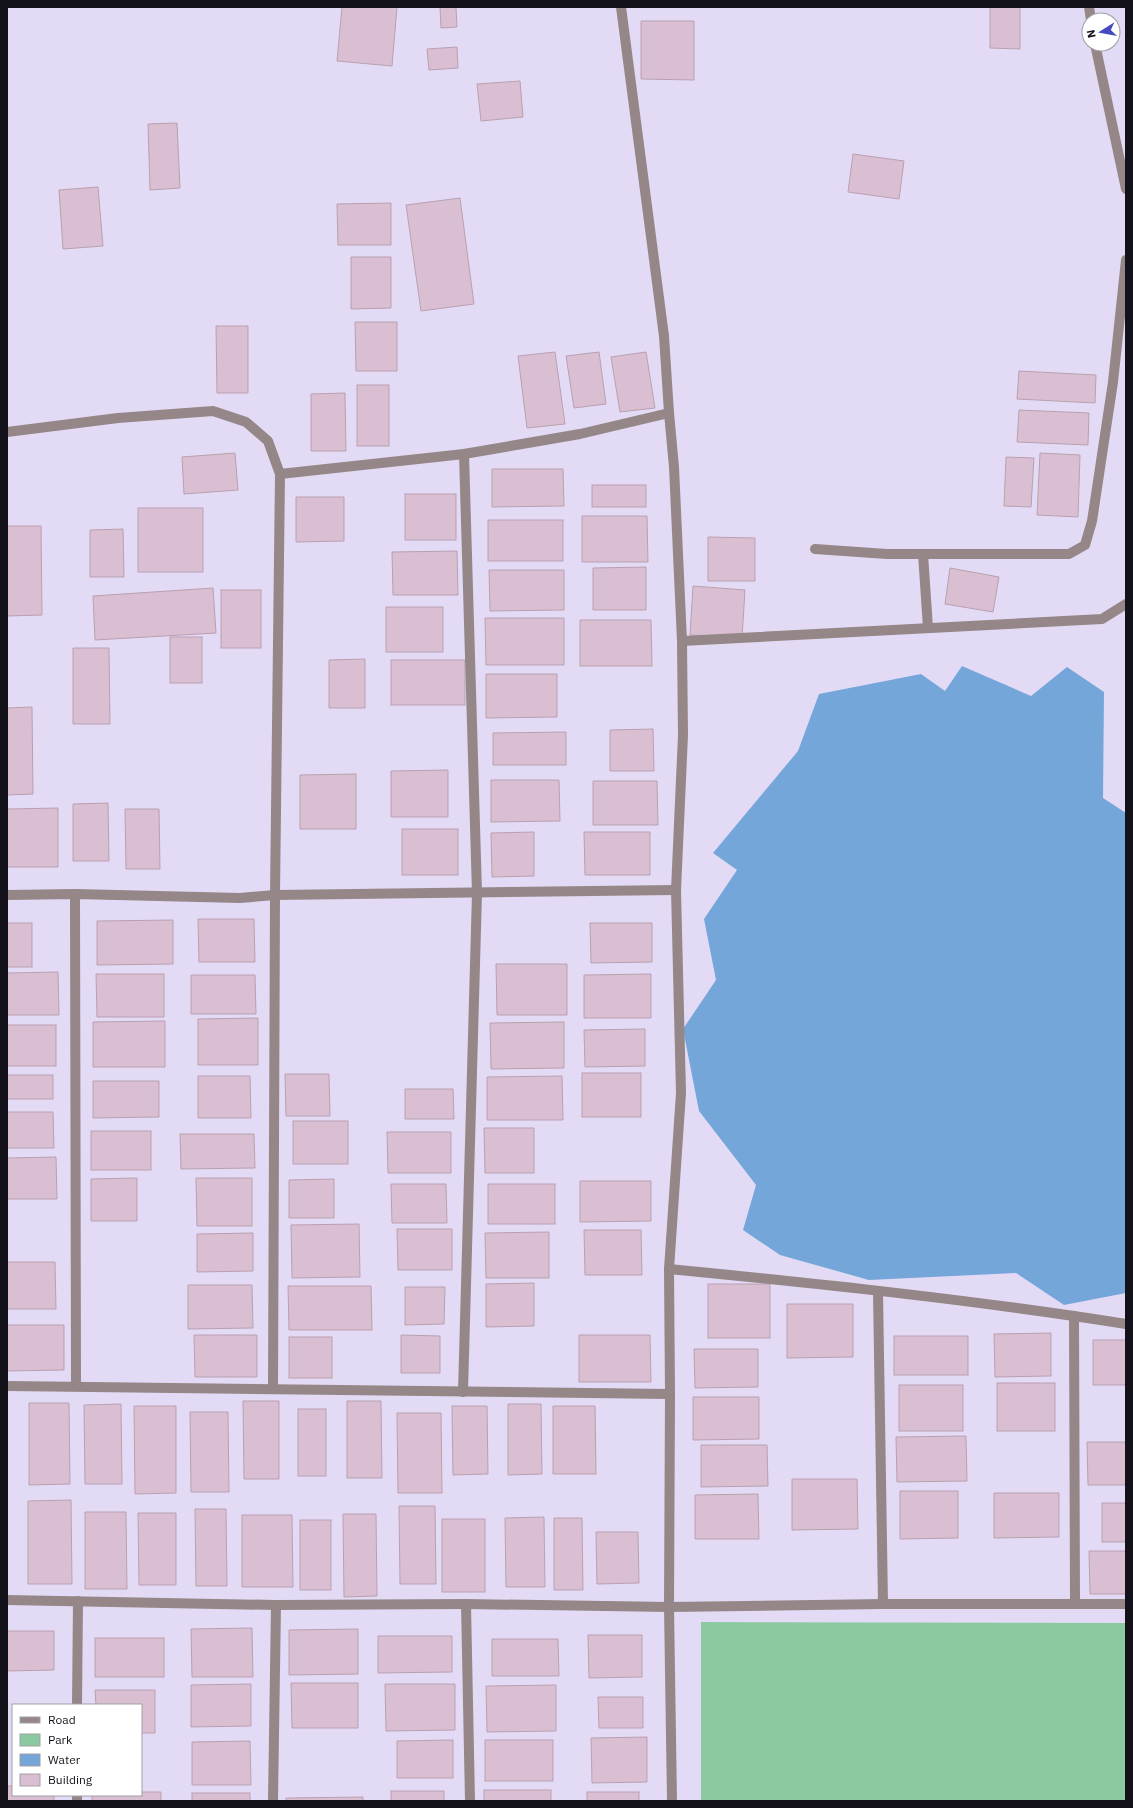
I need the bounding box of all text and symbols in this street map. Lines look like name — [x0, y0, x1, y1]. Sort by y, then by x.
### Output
north arrow — [1081, 12, 1121, 52]
text: N — [1084, 29, 1099, 39]
legend — [12, 1704, 142, 1796]
text: Road — [48, 1712, 76, 1727]
text: Park — [48, 1732, 73, 1747]
text: Water — [48, 1752, 81, 1767]
text: Building — [48, 1772, 93, 1787]

